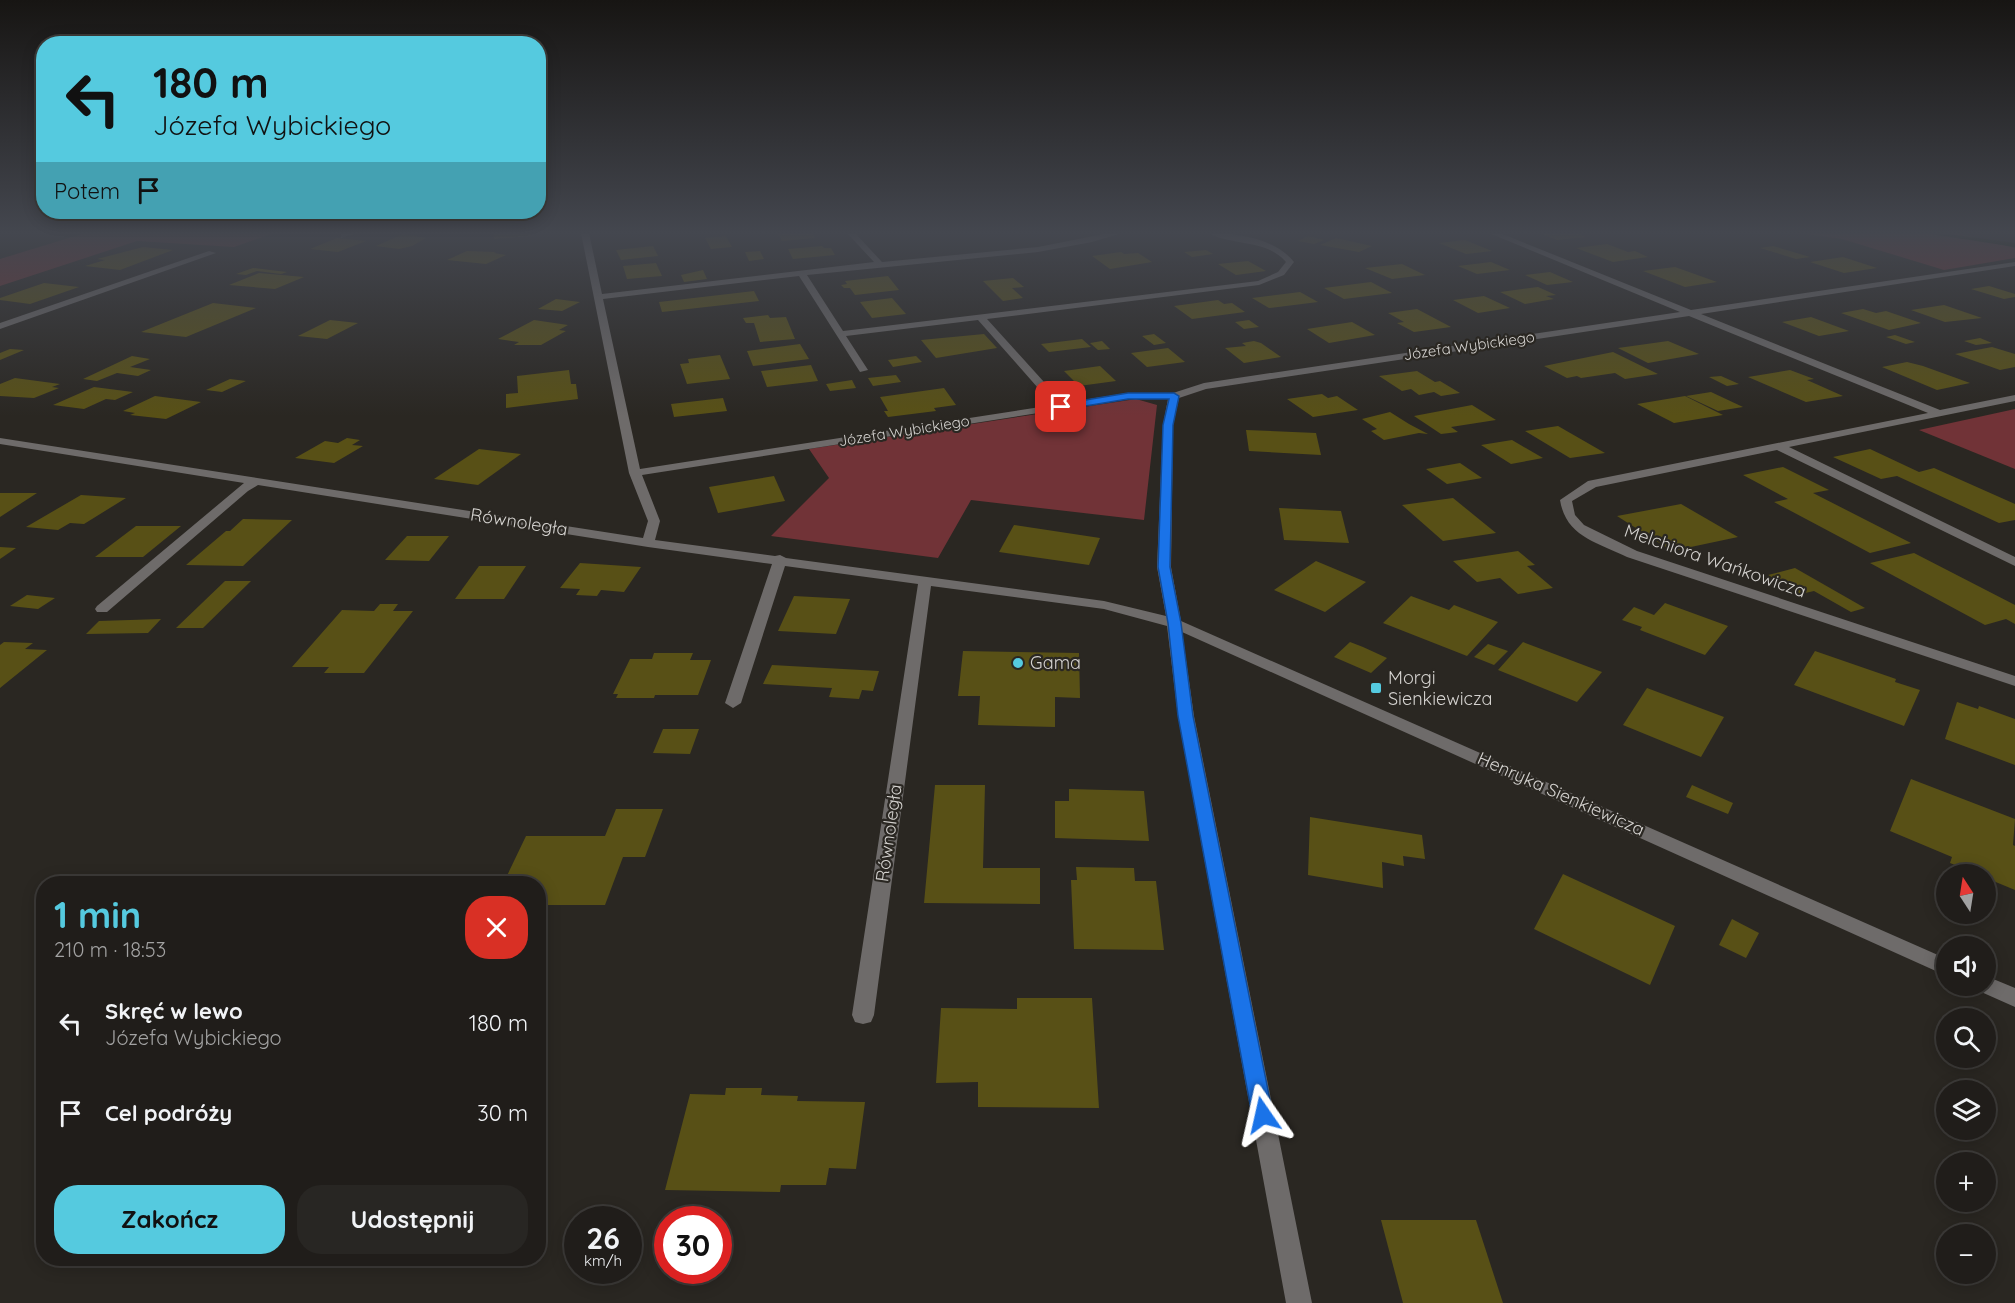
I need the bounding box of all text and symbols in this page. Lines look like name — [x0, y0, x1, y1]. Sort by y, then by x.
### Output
text: 180 m — [153, 56, 269, 109]
icon: left — [54, 60, 132, 138]
text: Józefa Wybickiego — [153, 108, 391, 142]
icon: arrive — [132, 174, 165, 207]
text: Potem — [54, 177, 120, 205]
street label: Józefa Wybickiego — [1402, 327, 1536, 364]
pin — [1035, 381, 1086, 432]
icon: arrive — [1044, 390, 1077, 423]
street label: Józefa Wybickiego — [837, 411, 971, 450]
street label: Równoległa — [469, 502, 569, 541]
street label: Melchiora Wańkowicza — [1621, 519, 1809, 602]
place label: Gama — [1030, 651, 1081, 674]
marker: Gama — [1011, 656, 1025, 670]
place label: Morgi Sienkiewicza — [1388, 666, 1492, 710]
marker: Morgi Sienkiewicza — [1369, 681, 1383, 695]
street label: Henryka Sienkiewicza — [1474, 746, 1648, 841]
street label: Równoległa — [870, 783, 907, 883]
north arrow — [1936, 864, 1996, 924]
map controls — [1936, 864, 1996, 1284]
text: 1 min — [54, 892, 141, 937]
button: close — [465, 896, 528, 959]
button: sound — [1936, 936, 1996, 996]
text: 210 m · 18:53 — [54, 937, 166, 962]
text: Skręć w lewo — [105, 997, 243, 1025]
icon: left — [54, 1007, 87, 1040]
button: search — [1936, 1008, 1996, 1068]
text: 180 m — [469, 1009, 528, 1037]
text: Józefa Wybickiego — [105, 1025, 282, 1050]
button: layers — [1936, 1080, 1996, 1140]
position arrow — [1231, 1083, 1295, 1147]
icon: arrive — [54, 1097, 87, 1130]
text: Cel podróży — [105, 1099, 232, 1127]
text: 30 m — [477, 1099, 528, 1127]
button: + — [1936, 1152, 1996, 1212]
button: Zakończ — [54, 1185, 285, 1254]
button: Udostępnij — [297, 1185, 528, 1254]
speed limit sign: 30 — [654, 1206, 732, 1284]
text: 26 — [586, 1219, 620, 1257]
button: − — [1936, 1224, 1996, 1284]
text: km/h — [584, 1251, 622, 1270]

